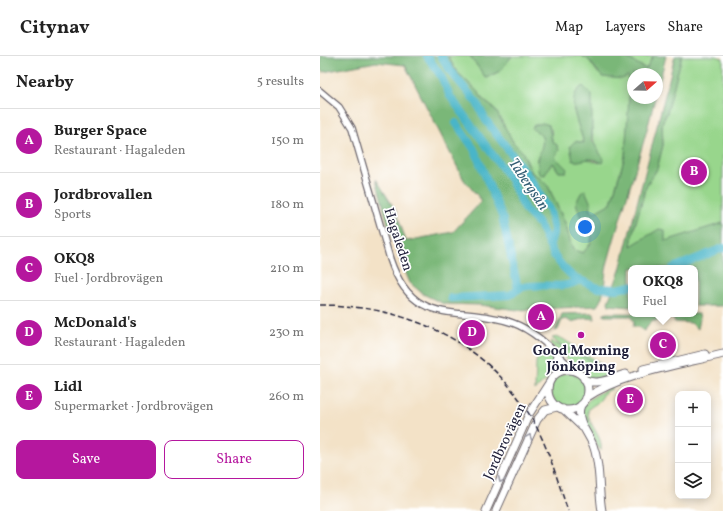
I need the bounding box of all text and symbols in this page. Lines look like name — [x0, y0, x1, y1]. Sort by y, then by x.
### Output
text: Citynav — [20, 15, 90, 41]
text: Map — [555, 18, 583, 37]
text: Layers — [605, 18, 645, 37]
text: Share — [667, 18, 703, 37]
north arrow — [627, 68, 663, 104]
text: Nearby — [16, 71, 74, 94]
text: 5 results — [257, 73, 304, 91]
text: Burger Space — [54, 121, 147, 142]
text: A — [24, 132, 34, 150]
text: 150 m — [271, 132, 304, 150]
text: Restaurant · Hagaleden — [54, 142, 185, 160]
water label: Tabergsån — [503, 155, 553, 215]
pin: B — [681, 157, 707, 187]
text: Jordbrovallen — [54, 185, 153, 206]
text: B — [25, 196, 33, 214]
text: 180 m — [270, 196, 304, 214]
street label: Hagaleden — [378, 205, 417, 273]
text: Sports — [54, 206, 91, 224]
your location — [575, 217, 595, 237]
text: OKQ8 — [54, 249, 95, 270]
text: C — [25, 260, 33, 278]
text: 210 m — [270, 260, 304, 278]
popup — [628, 265, 698, 317]
text: Fuel · Jordbrovägen — [54, 270, 163, 288]
text: OKQ8 — [643, 272, 683, 293]
text: Fuel — [643, 293, 667, 311]
pin: A — [528, 302, 554, 332]
text: McDonald's — [54, 313, 137, 334]
pin: D — [459, 318, 485, 348]
text: D — [24, 324, 34, 342]
text: 230 m — [269, 324, 304, 342]
marker: Good Morning Jönköping — [576, 330, 586, 340]
pin: C — [650, 330, 676, 360]
text: Restaurant · Hagaleden — [54, 334, 185, 352]
place label: Good Morning Jönköping — [533, 342, 629, 377]
text: Lidl — [54, 377, 82, 398]
pin: E — [617, 385, 643, 415]
text: E — [25, 388, 33, 406]
text: 260 m — [269, 388, 304, 406]
map controls — [675, 391, 711, 499]
button: + — [675, 391, 711, 427]
text: Supermarket · Jordbrovägen — [54, 398, 214, 416]
street label: Jordbrovägen — [479, 400, 532, 483]
button: − — [675, 427, 711, 463]
one-way arrow — [525, 434, 533, 441]
button: Save — [16, 440, 156, 479]
button: Share — [164, 440, 304, 479]
button: layers — [675, 463, 711, 499]
one-way arrow — [497, 477, 505, 484]

